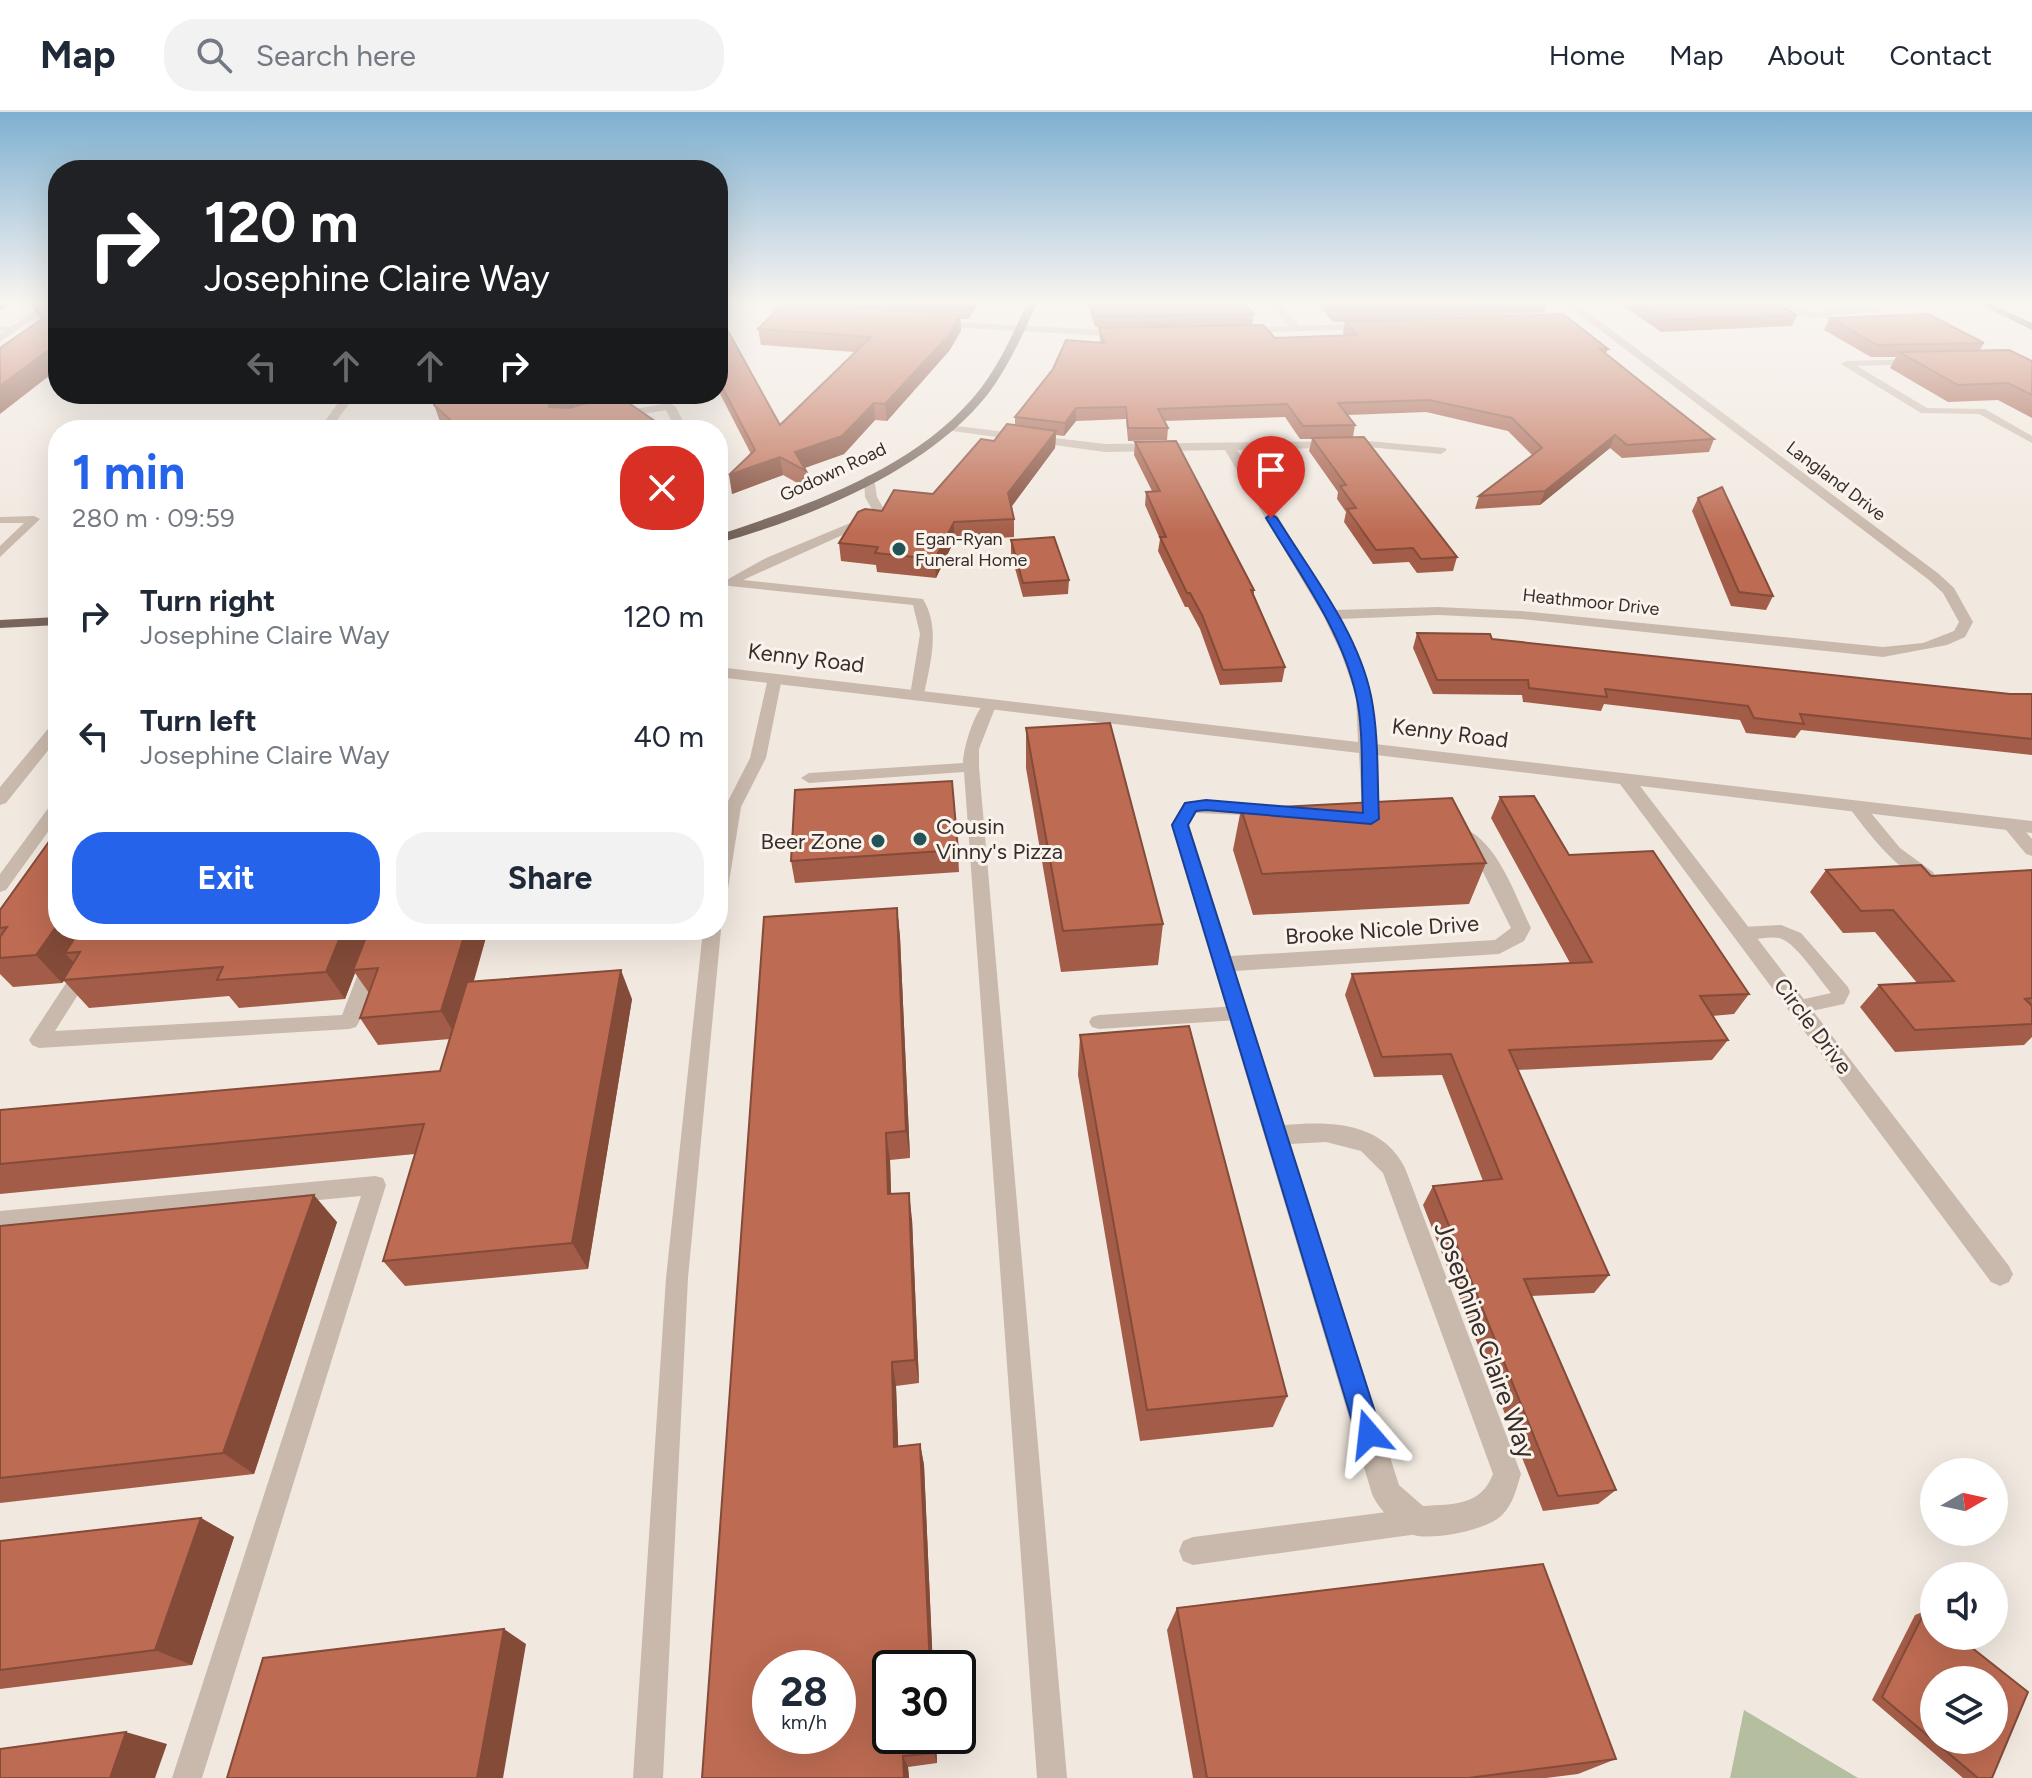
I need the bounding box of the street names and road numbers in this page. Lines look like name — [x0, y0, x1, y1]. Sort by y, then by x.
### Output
street label: Langland Drive — [1782, 436, 1890, 526]
street label: Godown Road — [776, 438, 890, 506]
street label: Heathmoor Drive — [1521, 584, 1661, 620]
street label: Kenny Road — [746, 637, 866, 679]
street label: Kenny Road — [1390, 712, 1510, 754]
street label: Brooke Nicole Drive — [1284, 910, 1480, 950]
street label: Circle Drive — [1768, 973, 1858, 1079]
street label: Josephine Claire Way — [1427, 1217, 1543, 1463]

